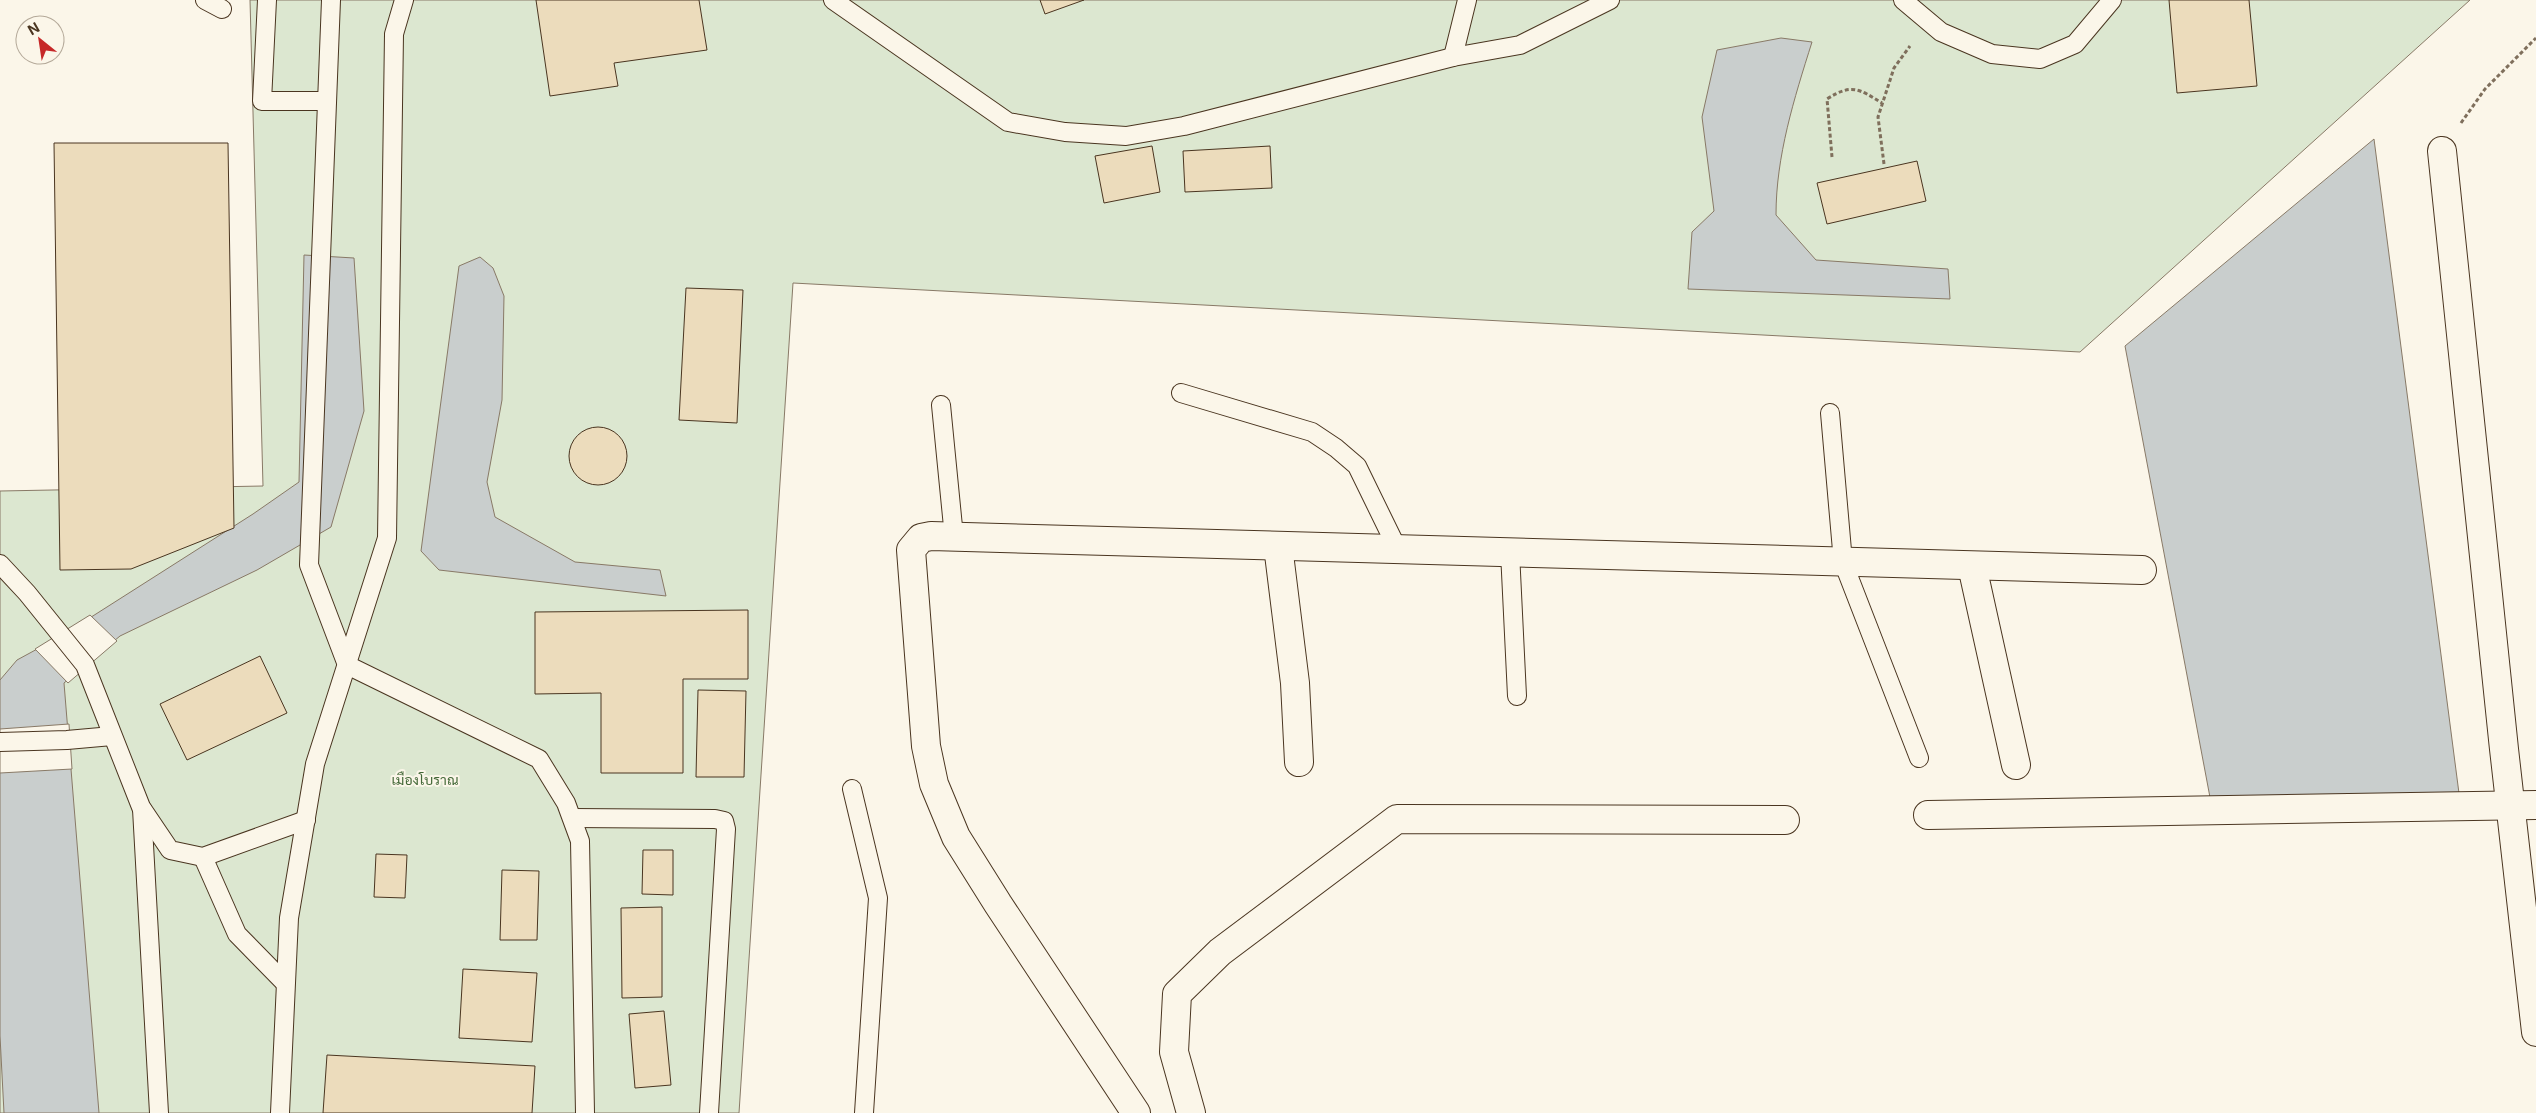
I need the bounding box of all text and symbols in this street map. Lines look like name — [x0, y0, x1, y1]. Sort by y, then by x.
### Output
north arrow — [15, 15, 65, 65]
text: N — [24, 18, 42, 38]
park label: เมืองโบราณ — [391, 771, 459, 788]

